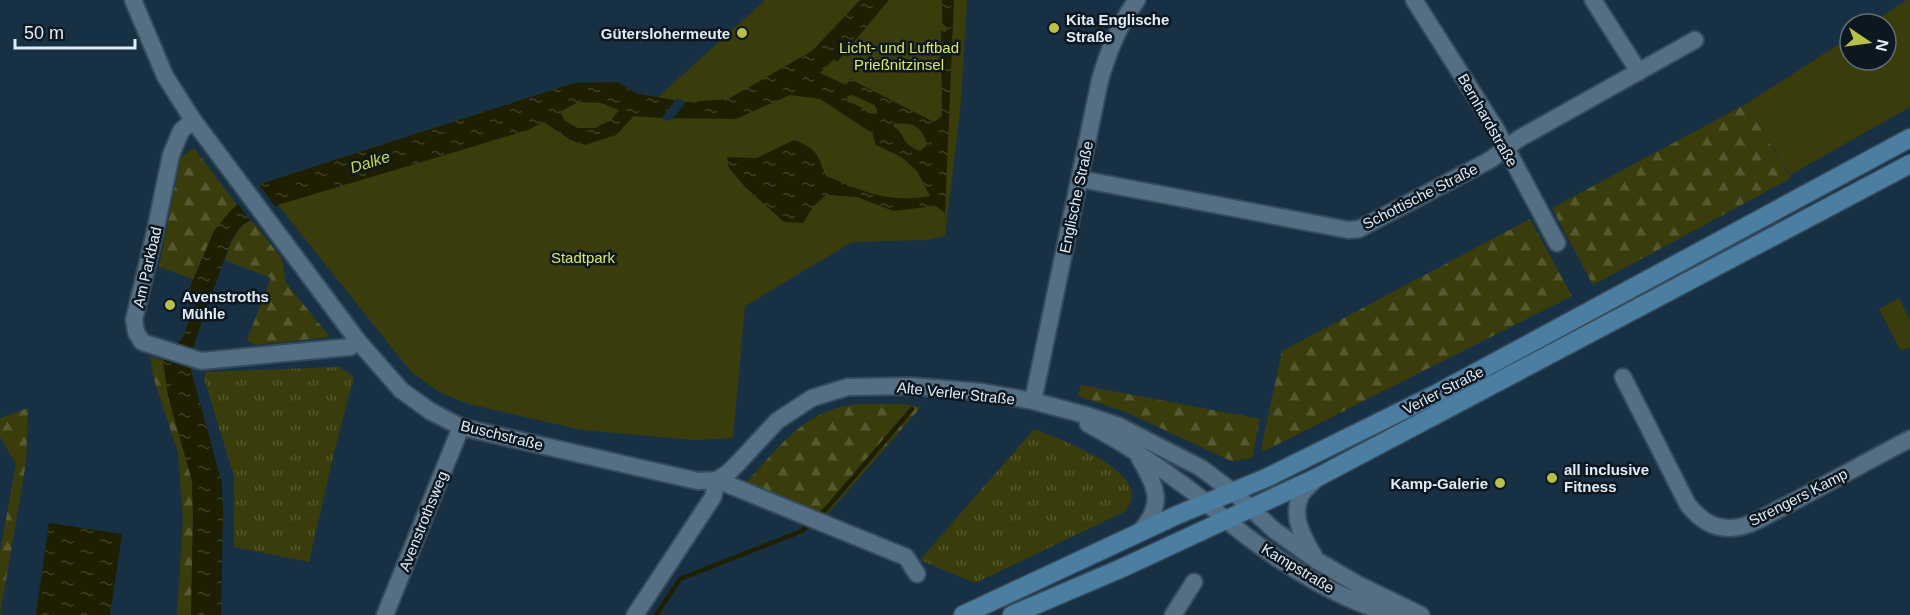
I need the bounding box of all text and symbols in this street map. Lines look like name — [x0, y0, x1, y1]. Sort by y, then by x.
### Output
place label: Kita Englische Straße — [1066, 11, 1169, 45]
scale bar — [15, 12, 135, 50]
north arrow — [1838, 12, 1898, 72]
marker: Kita Englische Straße — [1047, 21, 1061, 35]
text: 50 m — [24, 23, 64, 43]
place label: Güterslohermeute — [601, 25, 730, 42]
marker: Güterslohermeute — [735, 26, 749, 40]
text: N — [1873, 38, 1892, 53]
park label: Licht- und Luftbad Prießnitzinsel — [839, 39, 959, 73]
street label: Bernhardstraße — [1455, 71, 1521, 169]
street label: Englische Straße — [1056, 139, 1096, 255]
water label: Dalke — [348, 148, 392, 176]
street label: Schottische Straße — [1360, 160, 1480, 232]
street label: Am Parkbad — [129, 225, 165, 309]
park label: Stadtpark — [551, 249, 616, 266]
place label: Avenstroths Mühle — [182, 288, 269, 322]
marker: Avenstroths Mühle — [163, 298, 177, 312]
street label: Verler Straße — [1400, 362, 1486, 418]
street label: Alte Verler Straße — [896, 378, 1016, 408]
street label: Buschstraße — [459, 417, 545, 453]
place label: all inclusive Fitness — [1564, 461, 1649, 495]
street label: Strengers Kamp — [1746, 465, 1850, 529]
street label: Avenstrothsweg — [395, 468, 451, 574]
marker: all inclusive Fitness — [1545, 471, 1559, 485]
place label: Kamp-Galerie — [1390, 475, 1488, 492]
marker: Kamp-Galerie — [1493, 476, 1507, 490]
street label: Kampstraße — [1259, 540, 1337, 596]

